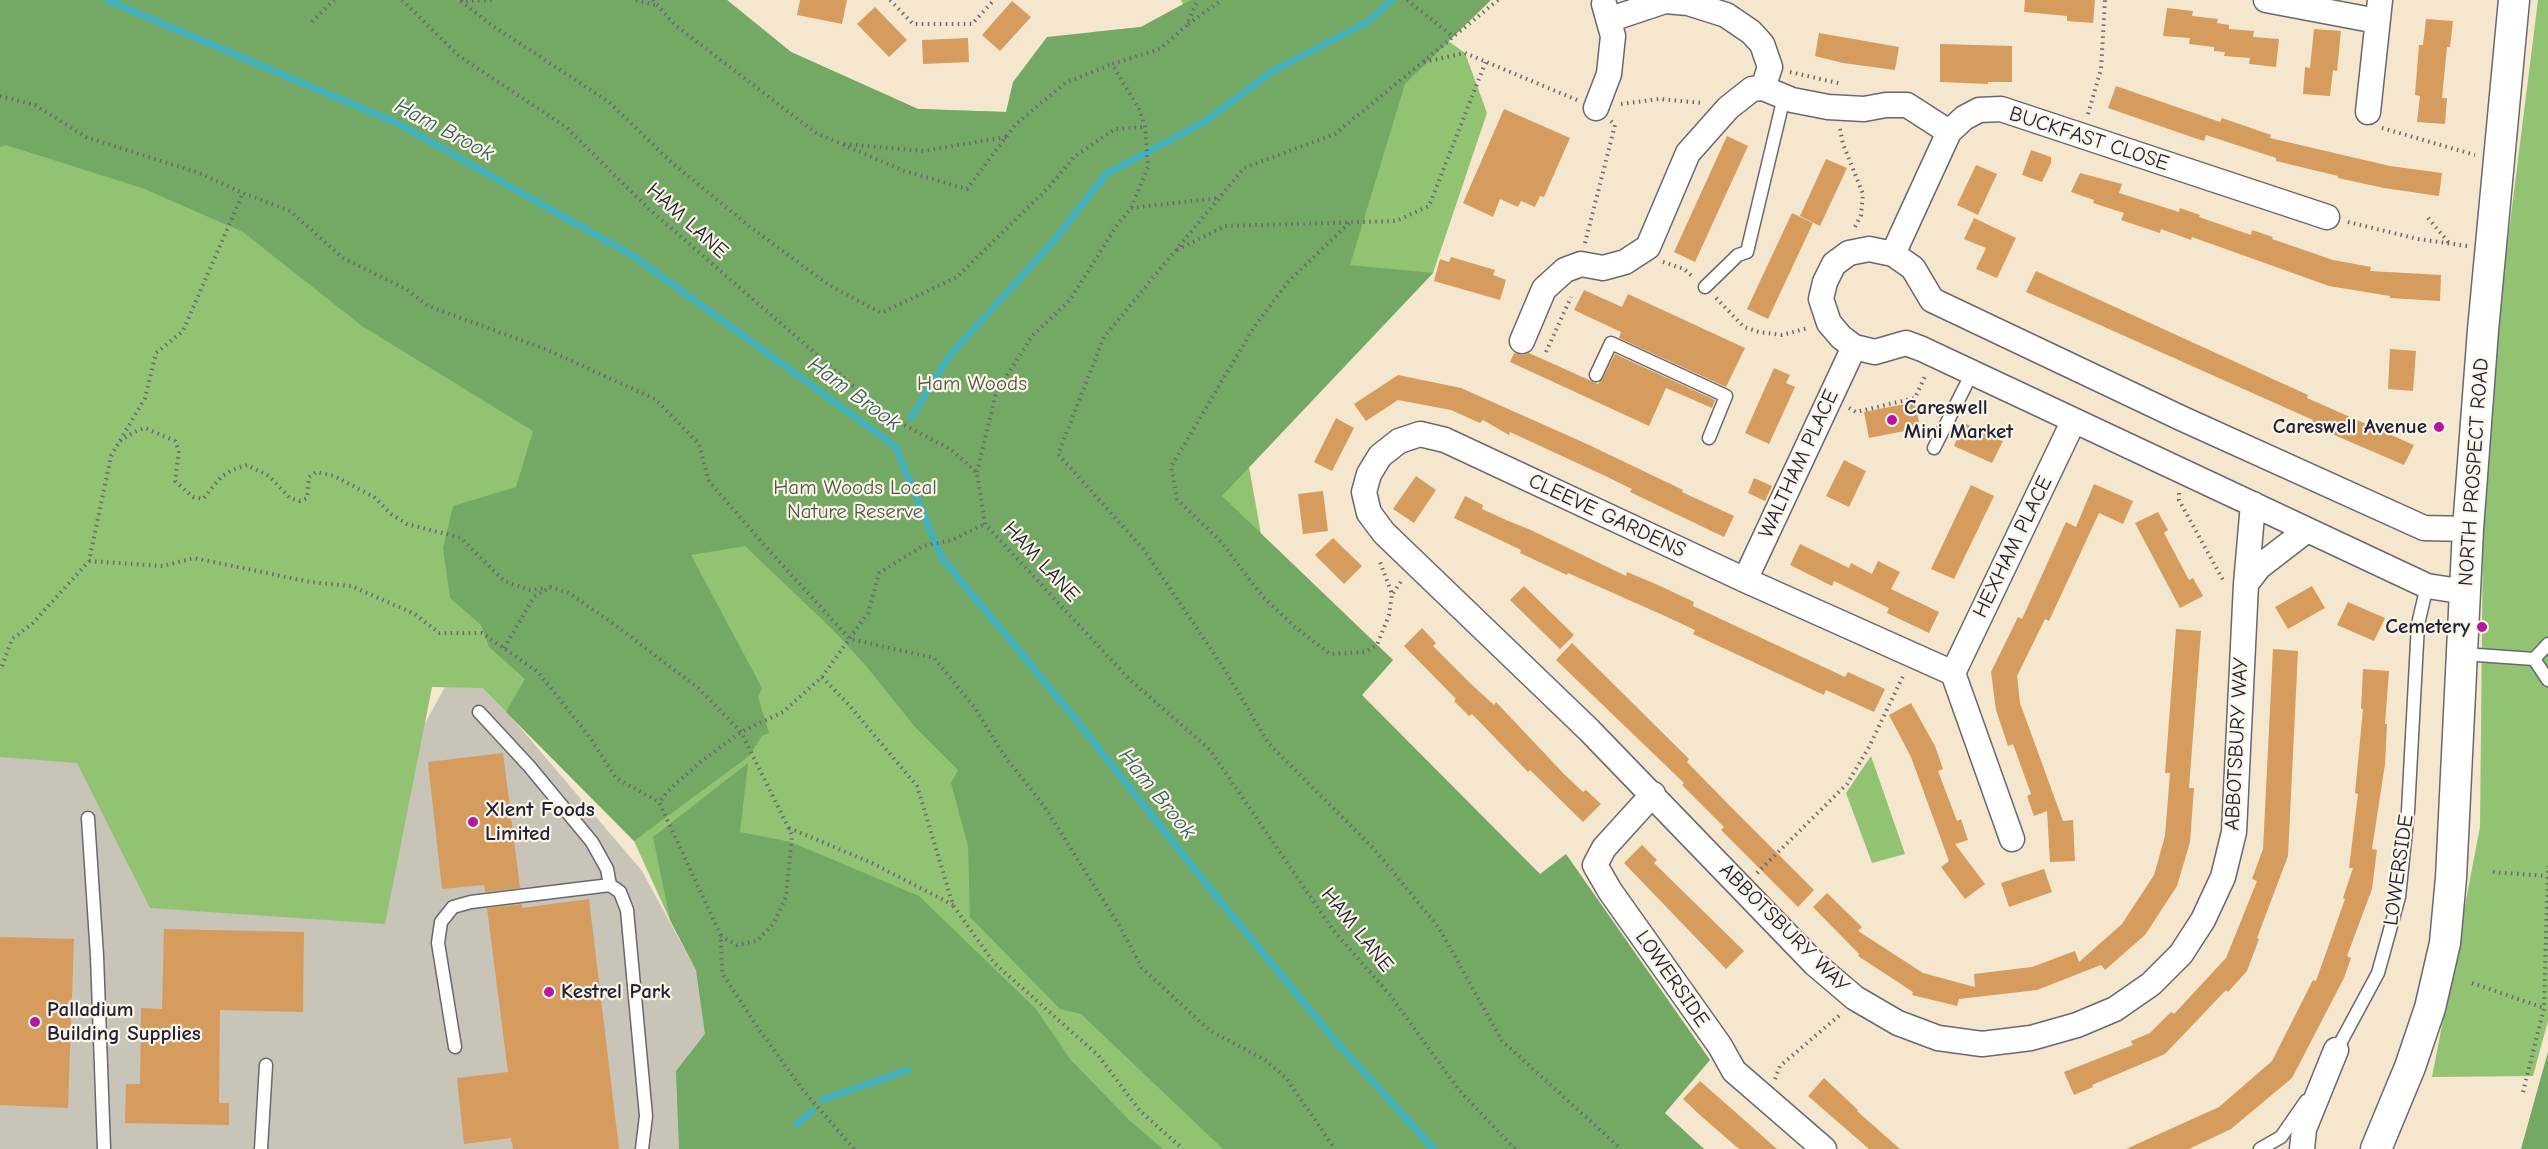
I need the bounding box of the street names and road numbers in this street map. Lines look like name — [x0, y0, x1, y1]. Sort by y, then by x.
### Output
street label: BUCKFAST CLOSE — [2006, 101, 2172, 177]
street label: HAM LANE — [641, 178, 733, 264]
street label: NORTH PROSPECT ROAD — [2453, 357, 2495, 587]
street label: WALTHAM PLACE — [1754, 386, 1844, 542]
street label: CLEEVE GARDENS — [1524, 469, 1690, 563]
street label: HEXHAM PLACE — [1968, 472, 2058, 622]
street label: HAM LANE — [997, 516, 1085, 608]
street label: ABBOTSBURY WAY — [2220, 657, 2254, 831]
street label: LOWERSIDE — [2379, 813, 2419, 927]
street label: ABBOTSBURY WAY — [1714, 858, 1854, 998]
street label: HAM LANE — [1315, 883, 1399, 977]
street label: LOWERSIDE — [1630, 926, 1714, 1032]

